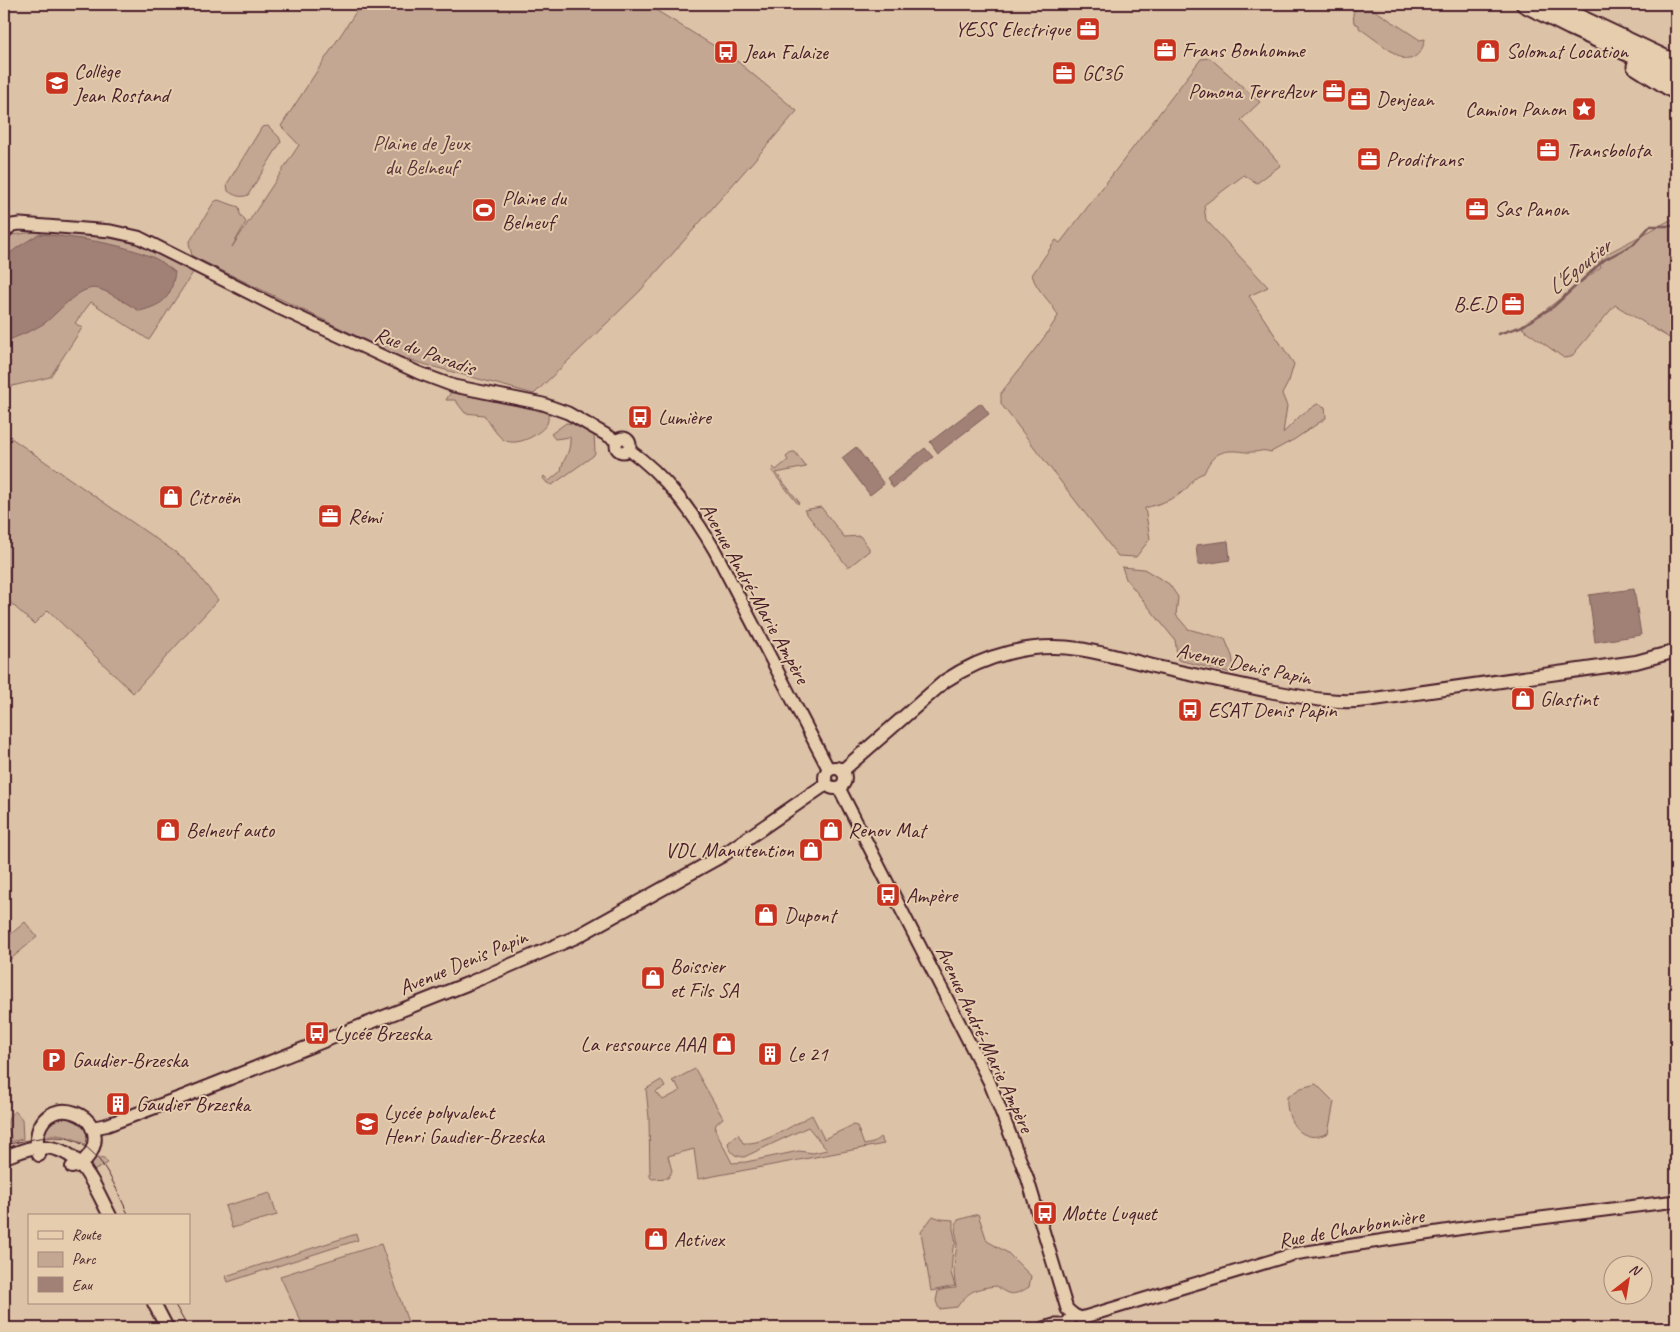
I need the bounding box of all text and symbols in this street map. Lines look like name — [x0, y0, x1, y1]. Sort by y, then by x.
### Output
place label: YESS Electrique — [955, 16, 1072, 42]
office icon: YESS Electrique — [1075, 16, 1101, 42]
office icon: Frans Bonhomme — [1152, 37, 1178, 63]
place label: Frans Bonhomme — [1182, 37, 1307, 63]
shop icon: Solomat Location — [1475, 38, 1501, 64]
place label: Solomat Location — [1506, 38, 1629, 64]
bus stop icon: Jean Falaize — [713, 39, 739, 65]
place label: Jean Falaize — [743, 39, 829, 65]
place label: Collège Jean Rostand — [73, 58, 173, 108]
office icon: GC3G — [1051, 60, 1077, 86]
place label: GC3G — [1082, 60, 1125, 86]
school or university icon: Collège Jean Rostand — [44, 70, 70, 96]
place label: Pomona TerreAzur — [1188, 78, 1317, 104]
office icon: Pomona TerreAzur — [1321, 78, 1347, 104]
office icon: Denjean — [1346, 86, 1372, 112]
place label: Denjean — [1376, 86, 1435, 112]
place label: Camion Panon — [1465, 96, 1567, 122]
place icon: Camion Panon — [1571, 96, 1597, 122]
park label: Plaine de Jeux du Belneuf — [373, 130, 471, 180]
office icon: Transbolota — [1535, 137, 1561, 163]
place label: Transbolota — [1566, 137, 1653, 163]
office icon: Proditrans — [1356, 146, 1382, 172]
place label: Proditrans — [1386, 146, 1464, 172]
place label: Plaine du Belneuf — [502, 185, 567, 235]
office icon: Sas Panon — [1464, 196, 1490, 222]
place label: Sas Panon — [1494, 196, 1570, 222]
sports icon: Plaine du Belneuf — [471, 197, 497, 223]
water label: L'Egoutier — [1542, 230, 1620, 301]
place label: B.E.D — [1454, 291, 1498, 317]
office icon: B.E.D — [1500, 291, 1526, 317]
street label: Rue du Paradis — [371, 321, 480, 382]
bus stop icon: Lumière — [627, 404, 653, 430]
place label: Lumière — [658, 404, 713, 430]
shop icon: Citroën — [158, 484, 184, 510]
place label: Citroën — [188, 484, 241, 510]
street label: Avenue André-Marie Ampère — [694, 498, 817, 690]
office icon: Rémi — [317, 503, 343, 529]
place label: Rémi — [348, 503, 385, 529]
street label: Avenue Denis Papin — [1174, 637, 1315, 691]
shop icon: Glastint — [1510, 686, 1536, 712]
place label: Glastint — [1540, 686, 1600, 712]
bus stop icon: ESAT Denis Papin — [1177, 697, 1203, 723]
place label: ESAT Denis Papin — [1208, 697, 1337, 723]
shop icon: Belneuf auto — [155, 817, 181, 843]
place label: Belneuf auto — [186, 817, 276, 843]
shop icon: Renov Mat — [818, 817, 844, 843]
place label: Renov Mat — [848, 817, 929, 843]
place label: VDL Manutention — [665, 837, 795, 863]
shop icon: VDL Manutention — [798, 837, 824, 863]
bus stop icon: Ampère — [875, 882, 901, 908]
place label: Ampère — [906, 882, 960, 908]
shop icon: Dupont — [753, 902, 779, 928]
place label: Dupont — [784, 902, 839, 928]
street label: Avenue Denis Papin — [395, 923, 533, 1001]
street label: Avenue André-Marie Ampère — [930, 941, 1041, 1138]
place label: Boissier et Fils SA — [670, 953, 740, 1003]
shop icon: Boissier et Fils SA — [640, 965, 666, 991]
bus stop icon: Lycée Brzeska — [304, 1020, 330, 1046]
place label: Lycée Brzeska — [334, 1020, 434, 1046]
place label: La ressource AAA — [580, 1031, 706, 1057]
shop icon: La ressource AAA — [711, 1031, 737, 1057]
building icon: Le 21 — [757, 1041, 783, 1067]
place label: Le 21 — [788, 1041, 829, 1067]
parking icon: Gaudier-Brzeska — [41, 1047, 67, 1073]
place label: Gaudier-Brzeska — [72, 1047, 189, 1073]
building icon: Gaudier Brzeska — [105, 1091, 131, 1117]
place label: Gaudier Brzeska — [136, 1091, 253, 1117]
place label: Lycée polyvalent Henri Gaudier-Brzeska — [384, 1099, 546, 1149]
school or university icon: Lycée polyvalent Henri Gaudier-Brzeska — [354, 1111, 380, 1137]
bus stop icon: Motte Luquet — [1032, 1200, 1058, 1226]
place label: Motte Luquet — [1062, 1200, 1159, 1226]
street label: Rue de Charbonnière — [1276, 1202, 1428, 1254]
legend — [28, 1214, 190, 1304]
text: Route — [72, 1226, 102, 1245]
shop icon: Activex — [643, 1226, 669, 1252]
place label: Activex — [674, 1226, 726, 1252]
text: Parc — [72, 1250, 96, 1269]
north arrow — [1602, 1254, 1652, 1304]
text: N — [1626, 1260, 1645, 1280]
text: Eau — [72, 1276, 93, 1295]

